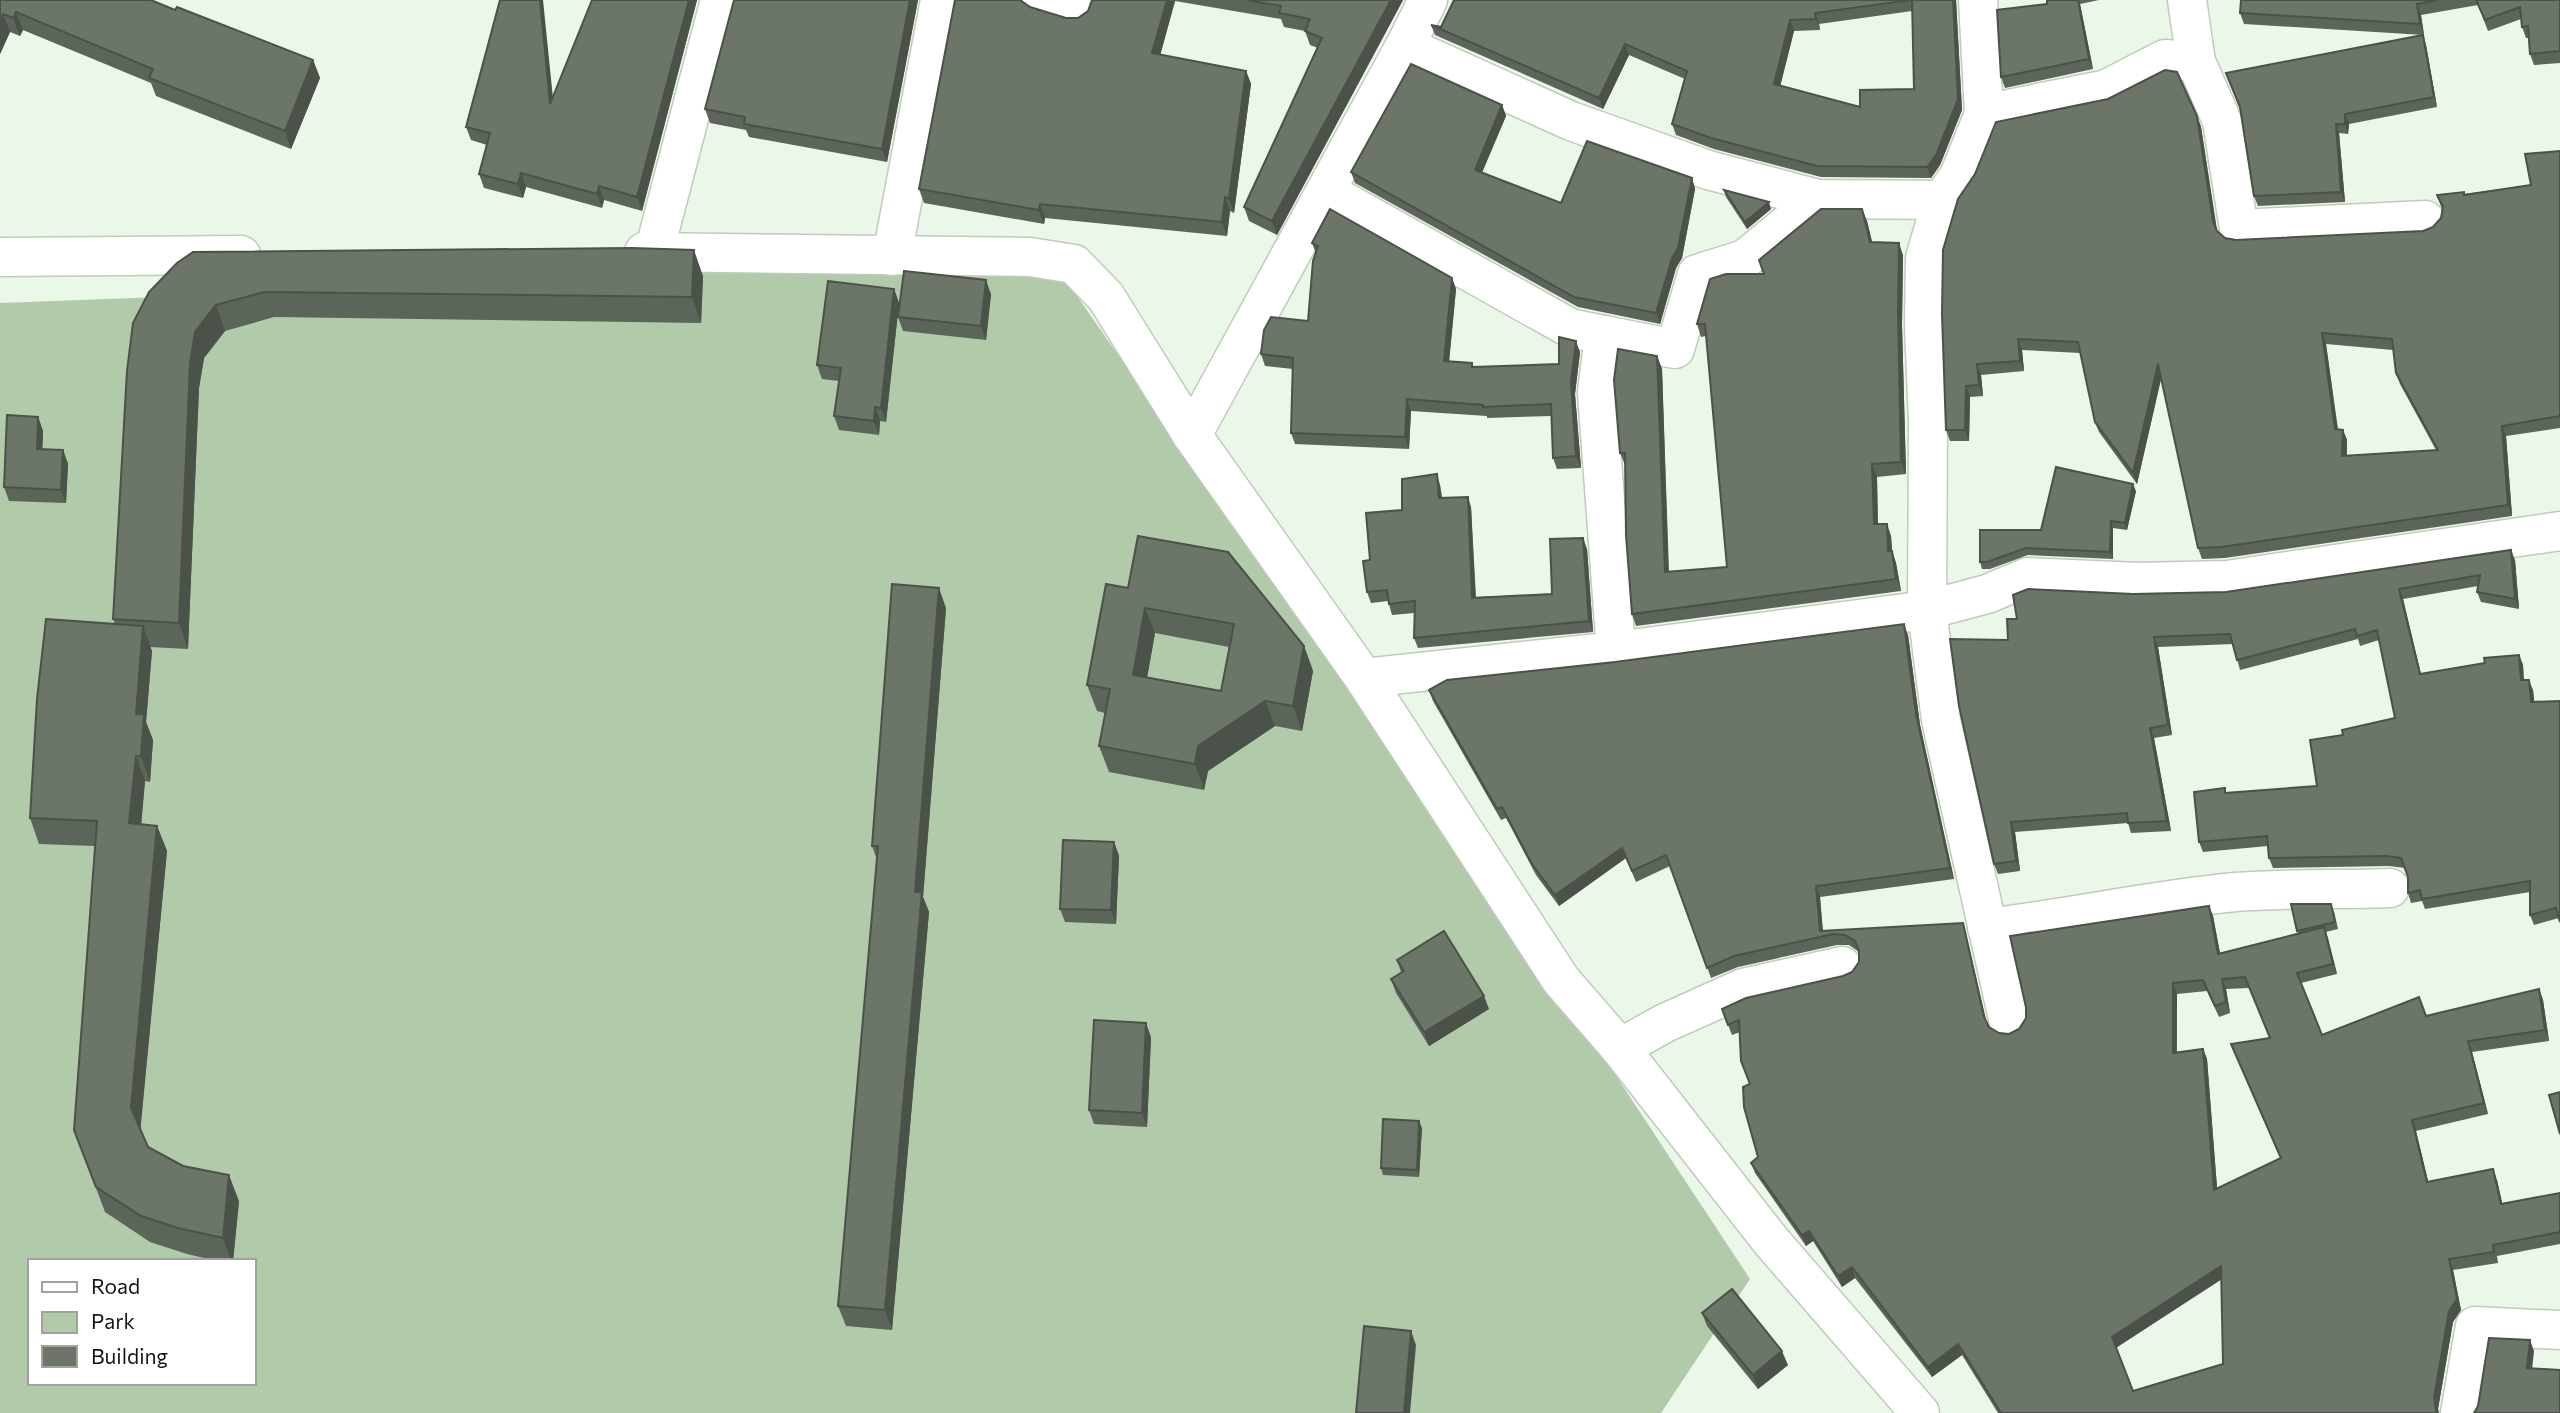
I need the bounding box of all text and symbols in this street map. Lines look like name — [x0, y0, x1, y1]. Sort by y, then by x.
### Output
legend — [28, 1259, 256, 1385]
text: Road — [91, 1273, 140, 1298]
text: Park — [91, 1308, 135, 1333]
text: Building — [91, 1343, 168, 1368]

